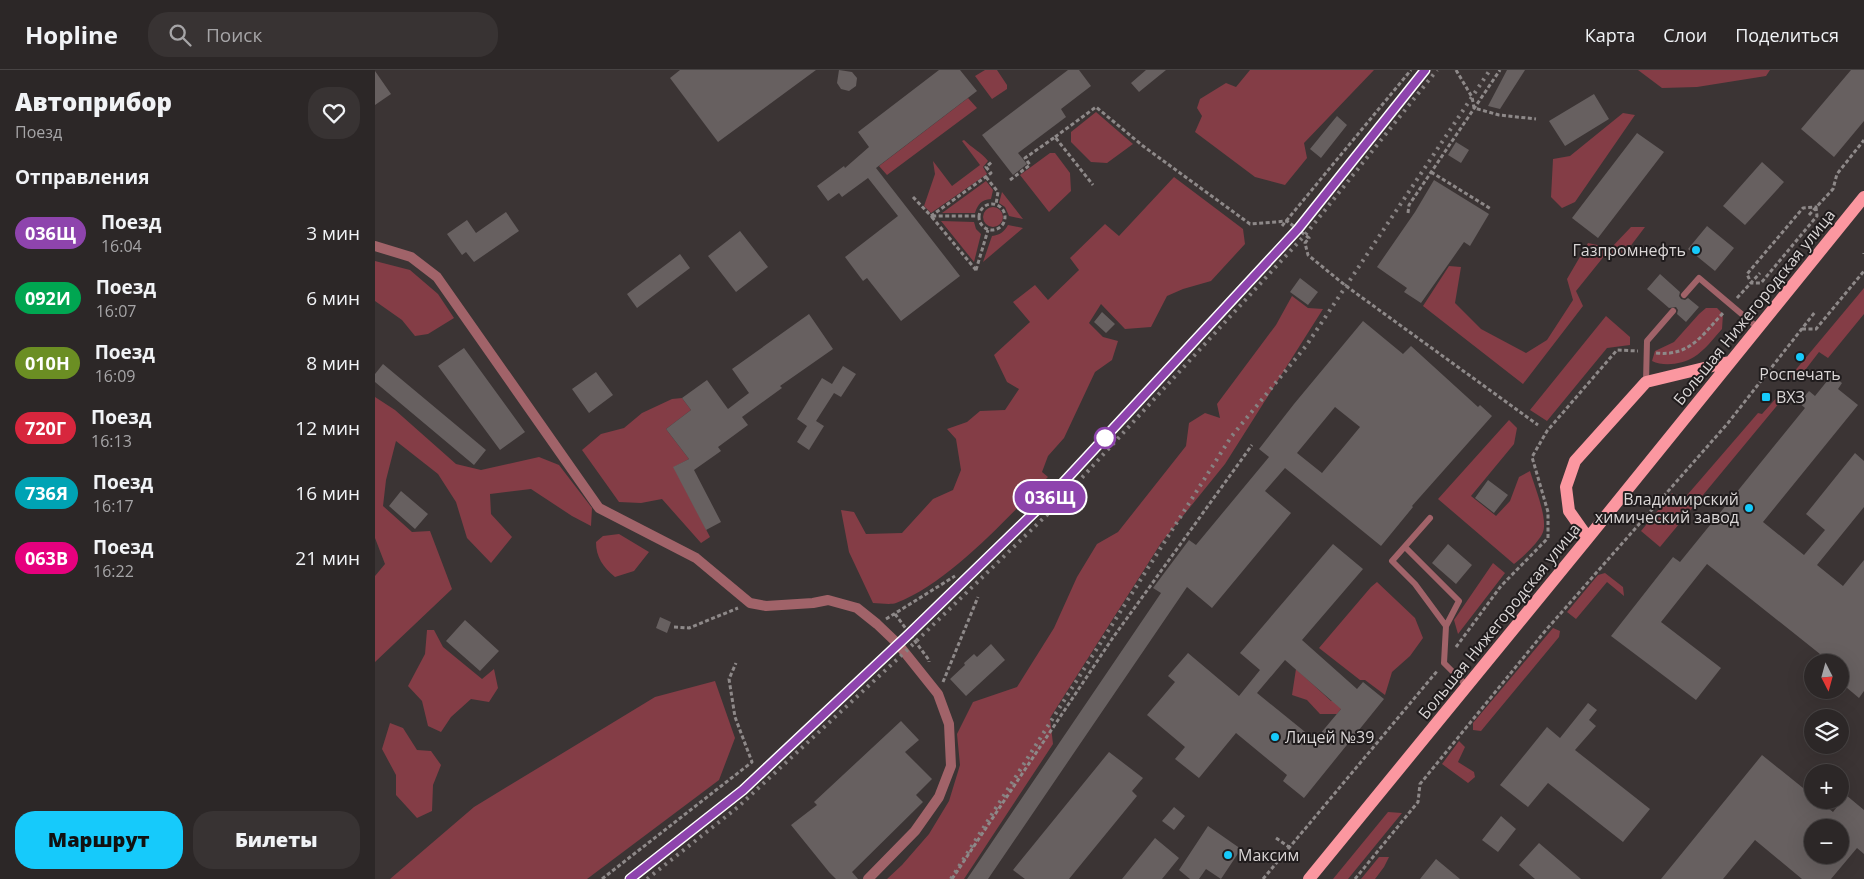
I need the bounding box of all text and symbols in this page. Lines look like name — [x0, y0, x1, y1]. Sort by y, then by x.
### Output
search box — [148, 12, 498, 57]
text: Hopline — [25, 18, 118, 51]
icon: search — [166, 21, 194, 49]
text: Поиск — [206, 22, 262, 48]
text: Карта — [1585, 23, 1635, 47]
text: Слои — [1663, 23, 1707, 47]
text: Поделиться — [1735, 23, 1839, 47]
text: Автоприбор — [15, 85, 172, 118]
button: heart — [308, 87, 360, 139]
text: Поезд — [15, 121, 62, 143]
text: Отправления — [15, 164, 149, 190]
street label: Большая Нижегородская улица — [1668, 204, 1840, 410]
text: Поезд — [101, 209, 161, 235]
text: 3 мин — [306, 220, 360, 246]
text: 036Щ — [25, 221, 76, 245]
text: 16:04 — [101, 235, 142, 257]
place label: Газпромнефть — [1572, 239, 1686, 261]
marker: Газпромнефть — [1690, 244, 1702, 256]
text: Поезд — [96, 274, 156, 300]
text: 6 мин — [306, 285, 360, 311]
text: 092И — [25, 286, 71, 310]
text: 16:07 — [96, 300, 137, 322]
text: Поезд — [95, 339, 155, 365]
text: 8 мин — [306, 350, 360, 376]
text: 010Н — [25, 351, 70, 375]
marker: Роспечать — [1794, 351, 1806, 363]
place label: Роспечать — [1759, 363, 1841, 385]
text: 16:09 — [95, 365, 135, 387]
place label: ВХЗ — [1776, 386, 1805, 408]
marker: ВХЗ — [1760, 391, 1772, 403]
text: Поезд — [91, 404, 151, 430]
text: 12 мин — [295, 415, 360, 441]
text: 720Г — [25, 416, 66, 440]
unlabelled marker — [1094, 427, 1116, 449]
text: 16:13 — [91, 430, 132, 452]
text: Поезд — [93, 469, 153, 495]
text: 16 мин — [295, 480, 360, 506]
text: 736Я — [25, 481, 68, 505]
line badge: 036Щ — [1015, 481, 1085, 513]
text: 036Щ — [1025, 485, 1075, 509]
place label: Владимирский химический завод — [1595, 488, 1739, 528]
text: 16:17 — [93, 495, 134, 517]
marker: Владимирский химический завод — [1743, 502, 1755, 514]
street label: Большая Нижегородская улица — [1413, 518, 1585, 724]
text: Поезд — [93, 534, 153, 560]
text: 21 мин — [295, 545, 360, 571]
text: 063В — [25, 546, 68, 570]
text: 16:22 — [93, 560, 134, 582]
north arrow — [1804, 654, 1849, 699]
map controls — [1804, 654, 1849, 864]
button: layers — [1804, 709, 1849, 754]
place label: Лицей №39 — [1285, 726, 1374, 748]
marker: Лицей №39 — [1269, 731, 1281, 743]
button: + — [1804, 764, 1849, 809]
button: Маршрут — [15, 811, 183, 869]
button: Билеты — [193, 811, 360, 869]
button: − — [1804, 819, 1849, 864]
place label: Максим — [1238, 844, 1299, 866]
marker: Максим — [1222, 849, 1234, 861]

